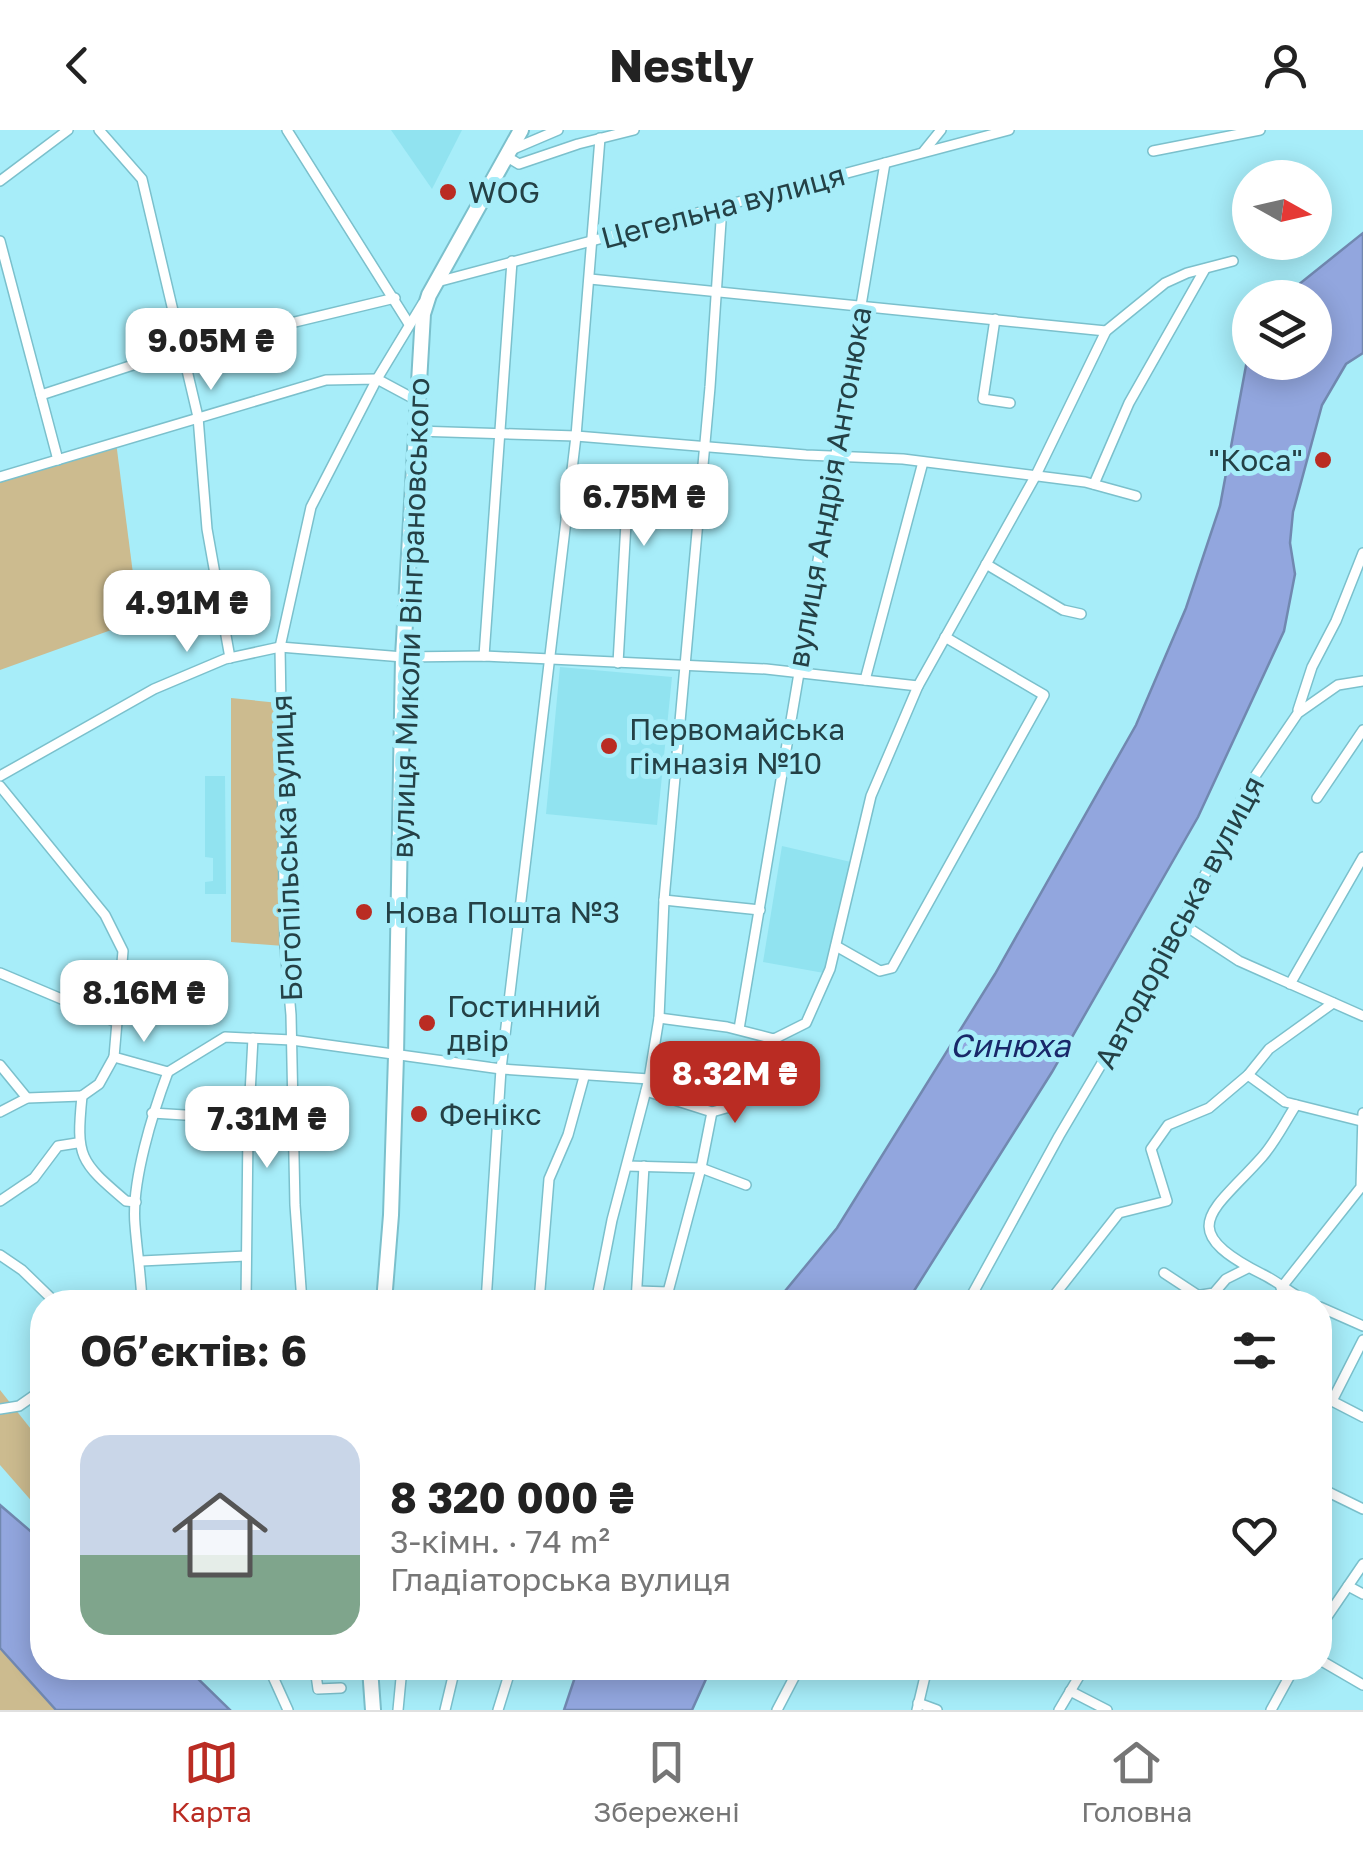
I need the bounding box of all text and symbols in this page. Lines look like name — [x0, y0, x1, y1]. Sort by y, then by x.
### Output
icon: back — [50, 38, 105, 93]
text: Nestly — [609, 38, 754, 92]
icon: person — [1258, 38, 1313, 93]
street label: Цегельна вулиця — [597, 156, 849, 256]
north arrow — [1232, 160, 1332, 260]
map controls — [1232, 160, 1332, 380]
place label: WOG — [468, 174, 540, 210]
marker: WOG — [437, 181, 459, 203]
button: layers — [1232, 280, 1332, 380]
street label: вулиця Андрія Антонюка — [780, 304, 878, 670]
pin: 9.05M ₴ — [119, 308, 303, 393]
text: 9.05M ₴ — [148, 321, 274, 359]
street label: вулиця Миколи Вінграновського — [384, 377, 436, 859]
place label: "Коса" — [1208, 442, 1303, 478]
marker: "Коса" — [1312, 449, 1334, 471]
pin: 6.75M ₴ — [552, 464, 736, 549]
text: 6.75M ₴ — [582, 477, 706, 515]
pin: 4.91M ₴ — [95, 570, 279, 655]
text: 4.91M ₴ — [125, 583, 249, 621]
street label: Богопільська вулиця — [263, 694, 309, 1002]
place label: Первомайська гімназія №10 — [629, 711, 845, 781]
marker: Первомайська гімназія №10 — [598, 735, 620, 757]
street label: Автодорівська вулиця — [1087, 769, 1271, 1075]
place label: Нова Пошта №3 — [384, 894, 620, 930]
marker: Нова Пошта №3 — [353, 901, 375, 923]
pin: 8.16M ₴ — [52, 960, 236, 1045]
text: 8.16M ₴ — [82, 973, 206, 1011]
place label: Гостинний двір — [447, 988, 601, 1058]
marker: Гостинний двір — [416, 1012, 438, 1034]
water label: Синюха — [950, 1026, 1072, 1064]
pin: 8.32M ₴ — [643, 1041, 827, 1126]
text: 8.32M ₴ — [672, 1054, 798, 1092]
pin: 7.31M ₴ — [175, 1086, 359, 1171]
place label: Фенікс — [439, 1096, 542, 1132]
text: 7.31M ₴ — [207, 1099, 327, 1137]
marker: Фенікс — [408, 1103, 430, 1125]
icon: filters — [1227, 1323, 1282, 1378]
text: Об’єктів: 6 — [80, 1325, 307, 1375]
text: 8 320 000 ₴ — [390, 1472, 634, 1522]
icon: home — [160, 1475, 280, 1595]
icon: heart — [1227, 1508, 1282, 1563]
text: 3-кімн. · 74 m² — [390, 1522, 610, 1560]
text: Гладіаторська вулиця — [390, 1560, 731, 1598]
tab: Карта — [171, 1735, 252, 1828]
tab: Збережені — [593, 1735, 740, 1828]
tab: Головна — [1081, 1735, 1192, 1828]

